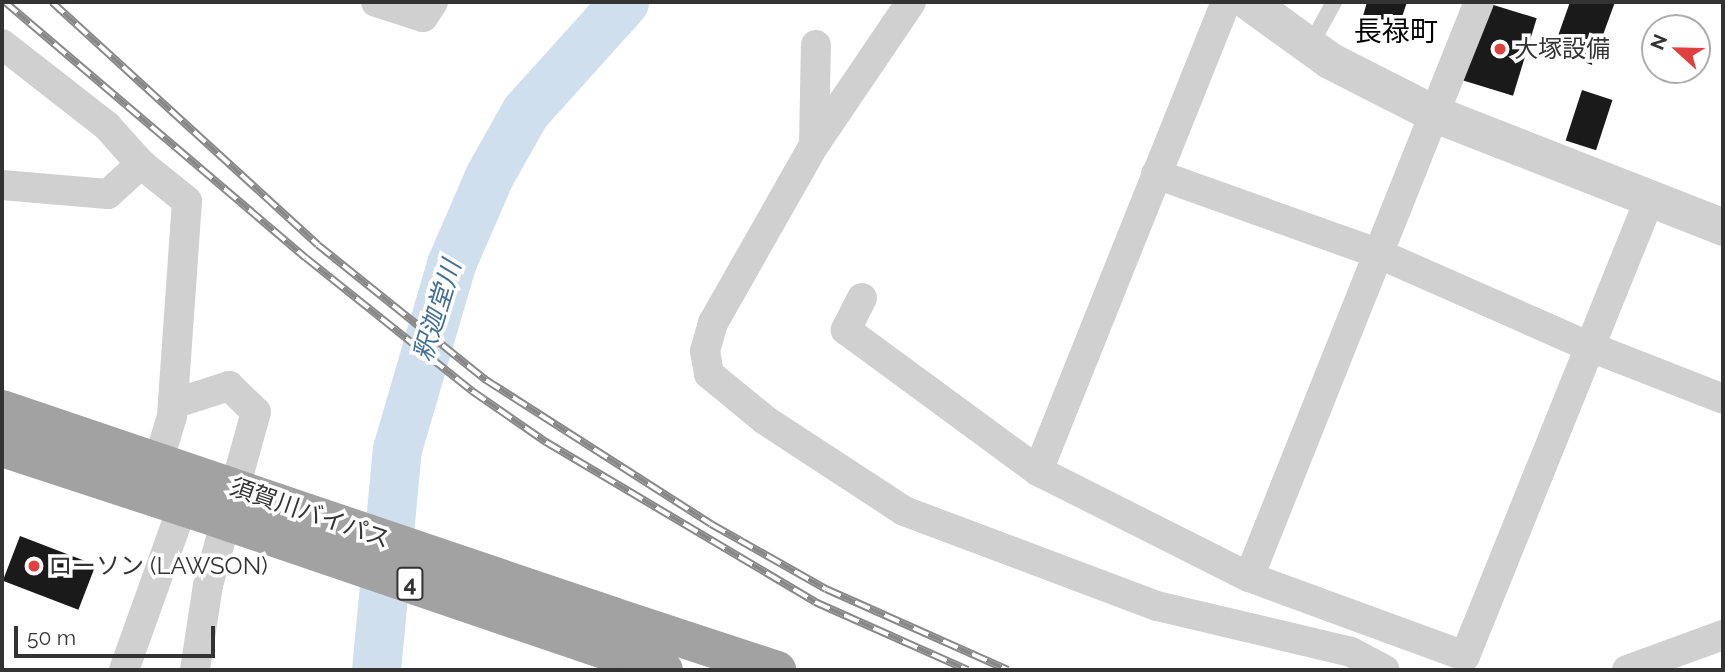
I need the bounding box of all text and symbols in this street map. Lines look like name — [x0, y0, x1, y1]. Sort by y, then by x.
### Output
north arrow — [1641, 14, 1711, 84]
district label: 長禄町 — [1354, 15, 1438, 49]
text: N — [1645, 31, 1671, 53]
place label: 大塚設備 — [1514, 35, 1610, 63]
marker: 大塚設備 — [1492, 41, 1508, 57]
water label: 釈迦堂川 — [408, 257, 468, 365]
street label: 須賀川バイパス — [226, 472, 394, 554]
place label: ローソン (LAWSON) — [48, 552, 268, 580]
marker: ローソン (LAWSON) — [26, 558, 42, 574]
road number: 4 — [396, 564, 424, 604]
scale bar — [18, 612, 219, 656]
text: 50 m — [27, 625, 76, 650]

